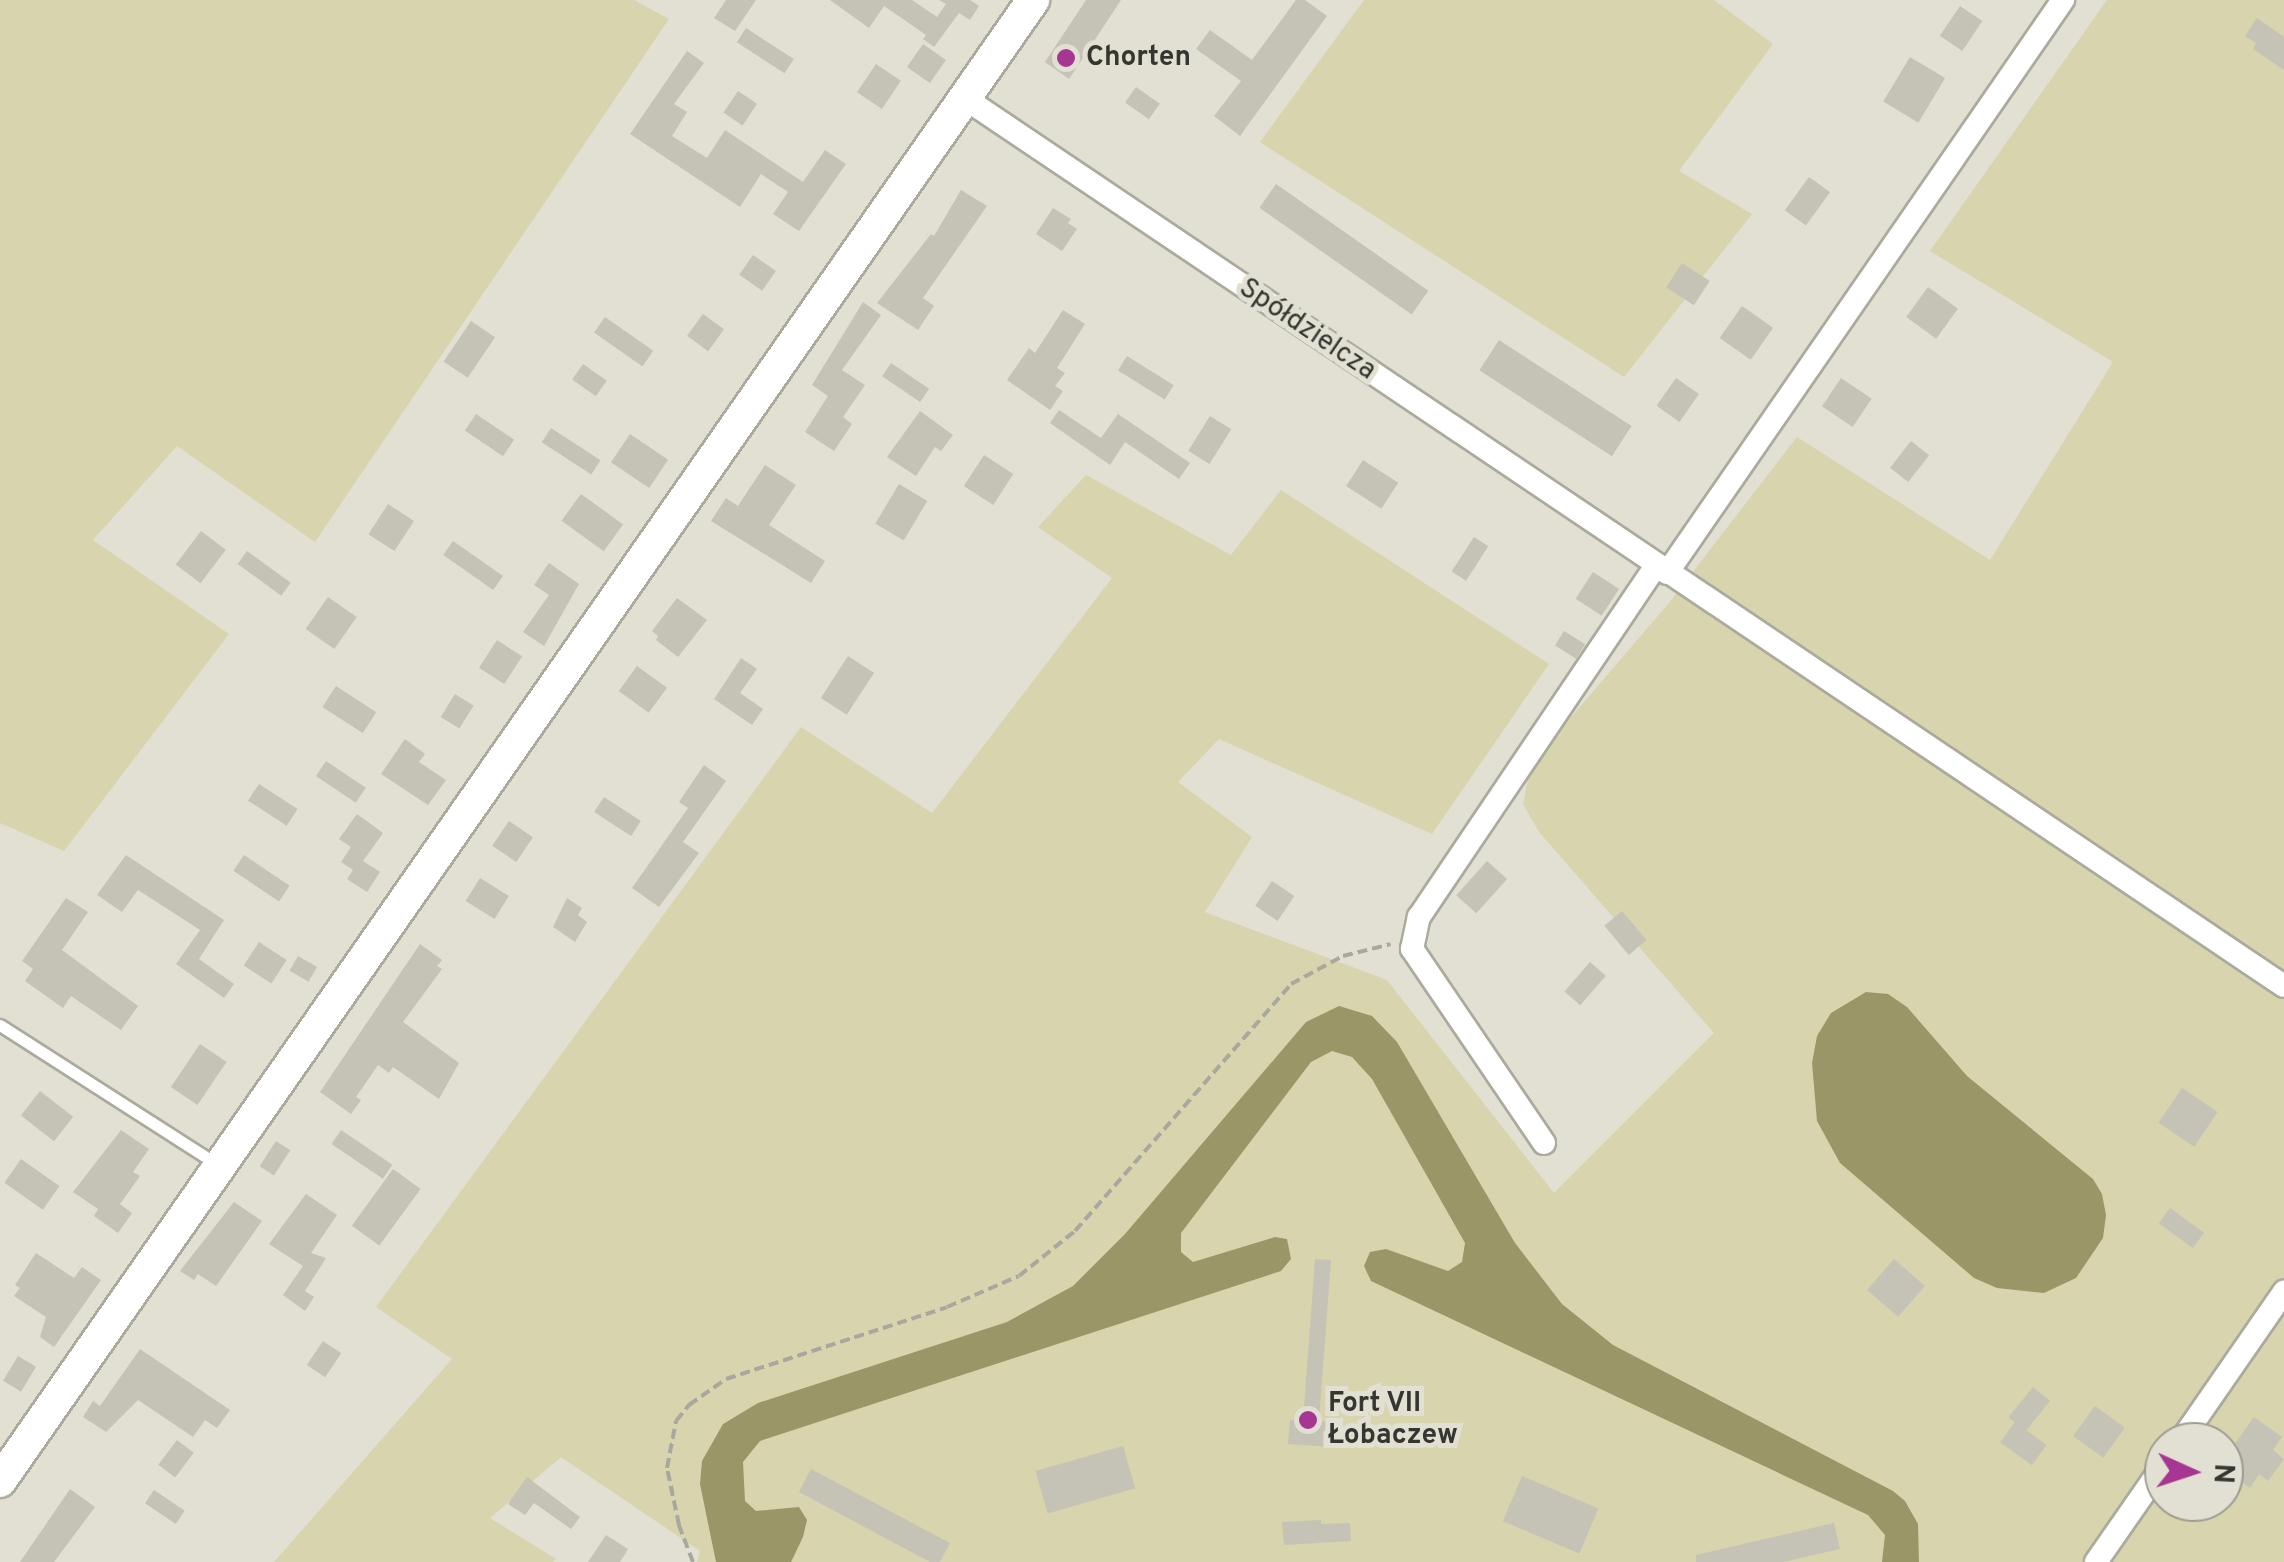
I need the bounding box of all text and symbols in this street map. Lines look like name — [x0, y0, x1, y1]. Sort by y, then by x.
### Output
place label: Chorten — [1086, 41, 1191, 75]
marker: Chorten — [1055, 47, 1077, 69]
street label: Spółdzielcza — [1232, 272, 1382, 388]
place label: Fort VII Łobaczew — [1328, 1387, 1458, 1453]
marker: Fort VII Łobaczew — [1297, 1409, 1319, 1431]
north arrow — [2144, 1422, 2244, 1522]
text: N — [2203, 1462, 2240, 1484]

